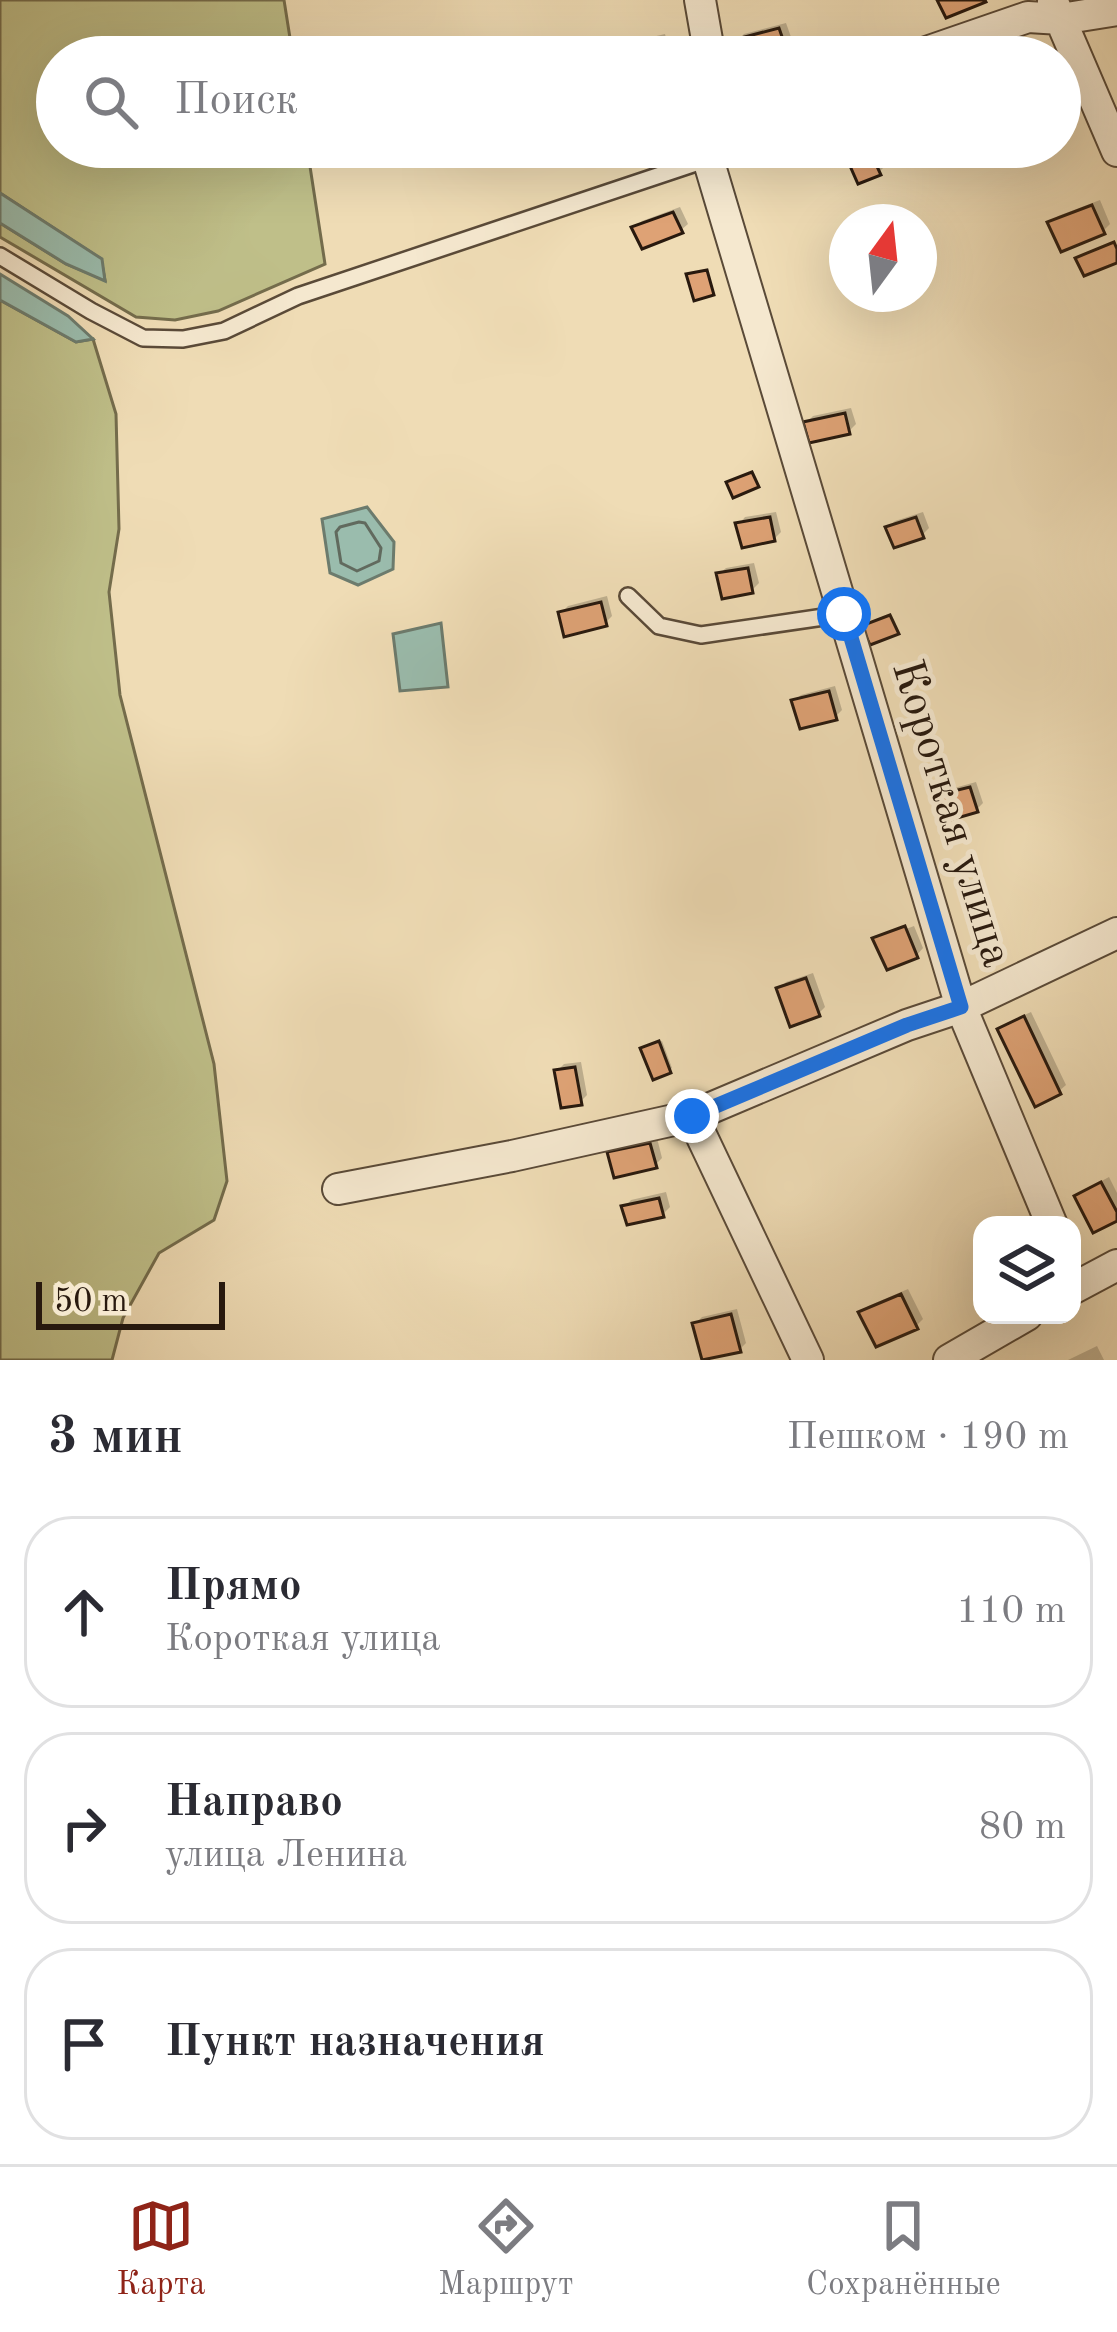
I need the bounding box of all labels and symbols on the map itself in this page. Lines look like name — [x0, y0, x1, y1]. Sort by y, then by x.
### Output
north arrow — [829, 204, 937, 312]
route start — [817, 587, 871, 641]
street label: Короткая улица — [882, 655, 1018, 973]
route end — [665, 1089, 719, 1143]
scale bar — [36, 1276, 225, 1329]

